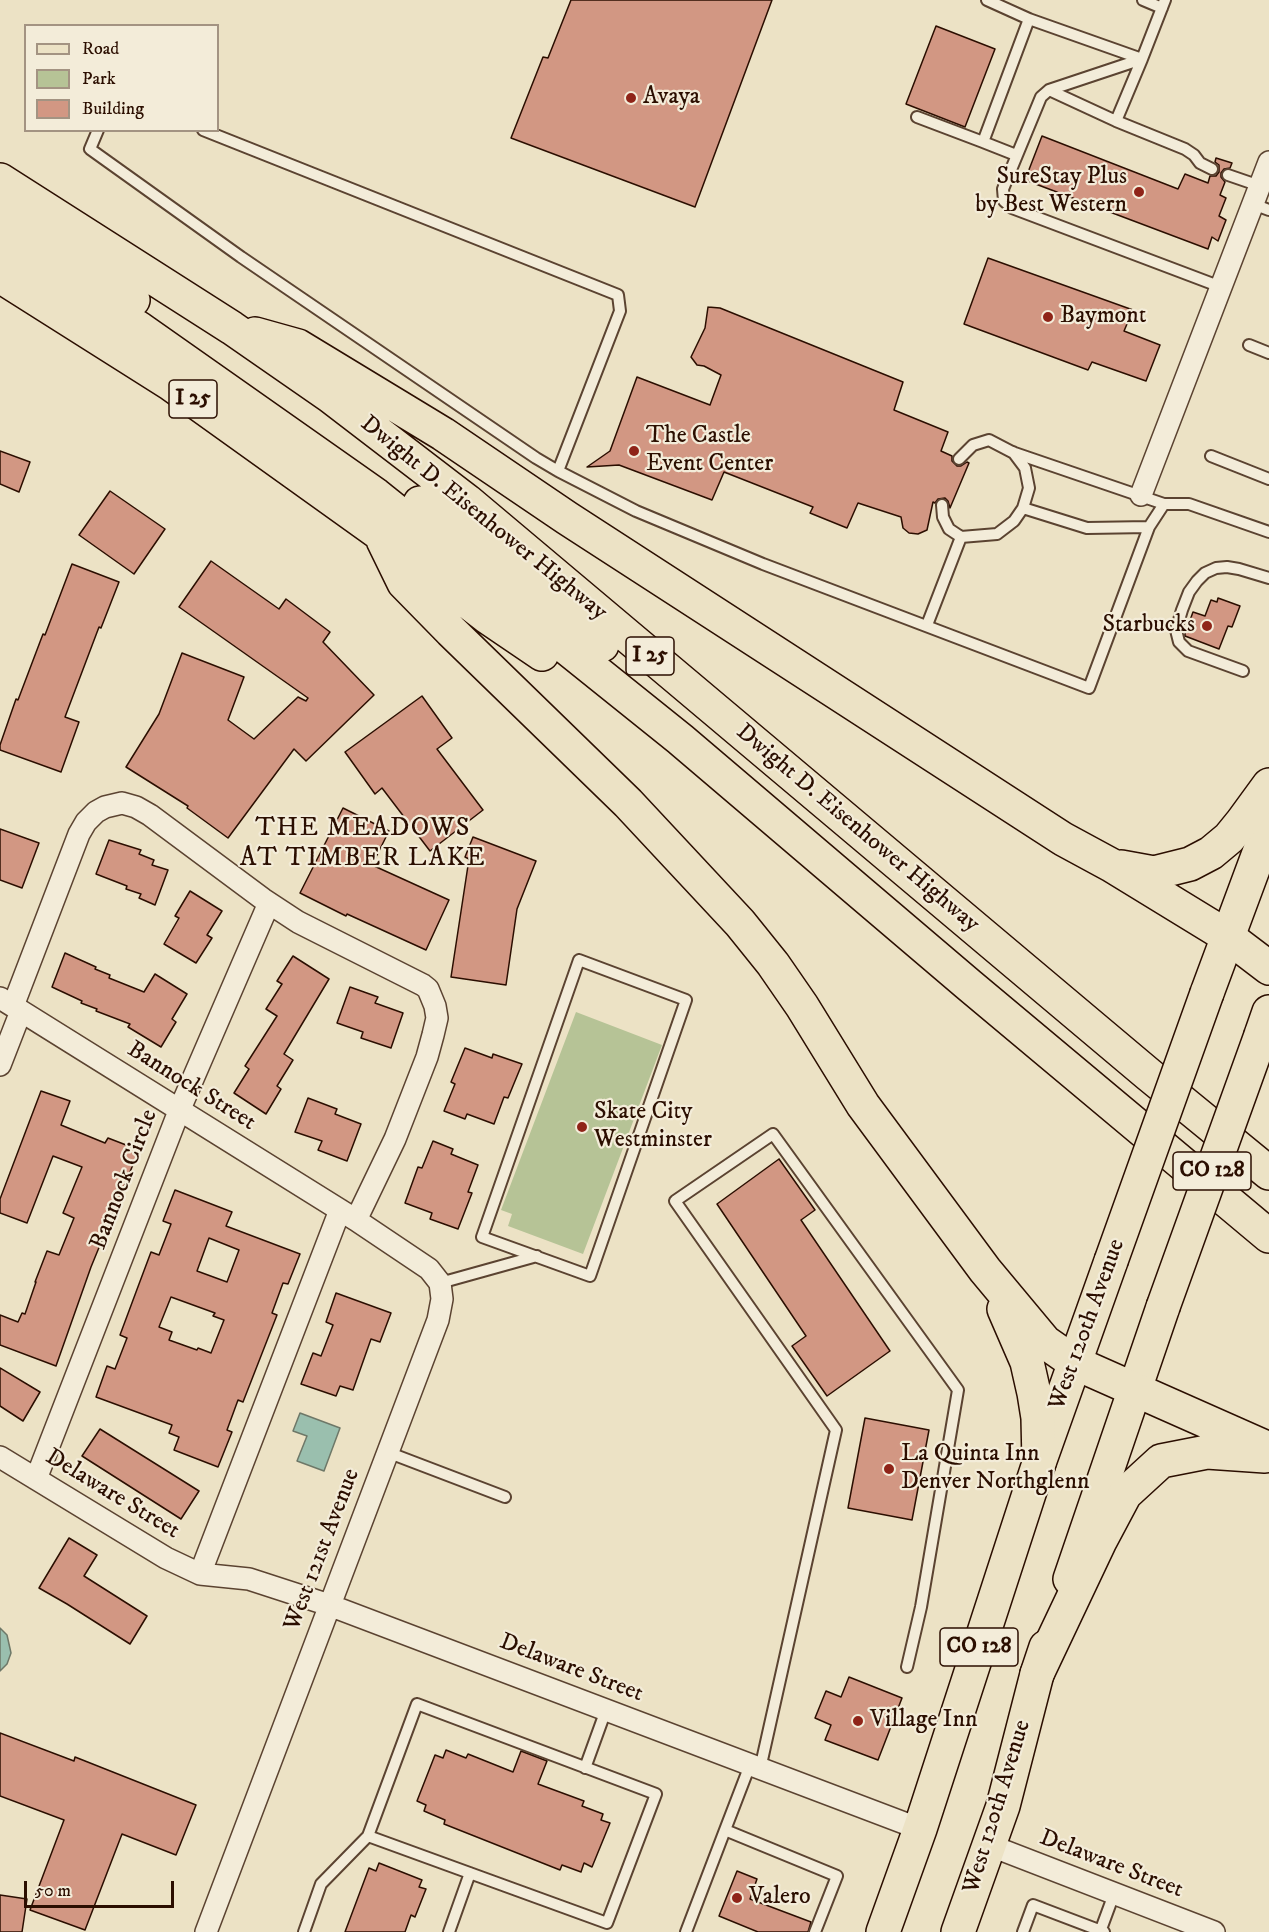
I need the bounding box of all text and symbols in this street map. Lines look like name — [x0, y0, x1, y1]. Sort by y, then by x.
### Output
legend — [24, 24, 219, 132]
text: Road — [82, 38, 119, 60]
text: Park — [82, 68, 116, 90]
place label: Avaya — [643, 84, 700, 112]
marker: Avaya — [624, 91, 638, 105]
text: Building — [82, 98, 144, 120]
place label: SureStay Plus by Best Western — [975, 164, 1127, 220]
marker: SureStay Plus by Best Western — [1132, 185, 1146, 199]
place label: Baymont — [1060, 303, 1146, 331]
marker: Baymont — [1041, 310, 1055, 324]
road number: I 25 — [169, 380, 217, 418]
street label: Dwight D. Eisenhower Highway — [354, 411, 612, 627]
place label: The Castle Event Center — [646, 423, 773, 479]
marker: The Castle Event Center — [627, 444, 641, 458]
place label: Starbucks — [1103, 612, 1195, 640]
marker: Starbucks — [1200, 619, 1214, 633]
road number: I 25 — [626, 637, 674, 675]
street label: Dwight D. Eisenhower Highway — [729, 719, 985, 939]
district label: THE MEADOWS AT TIMBER LAKE — [240, 814, 486, 876]
street label: Bannock Street — [121, 1036, 261, 1138]
place label: Skate City Westminster — [594, 1099, 712, 1155]
street label: Bannock Circle — [85, 1106, 165, 1254]
marker: Skate City Westminster — [575, 1120, 589, 1134]
road number: CO 128 — [1173, 1152, 1251, 1190]
street label: West 120th Avenue — [1044, 1236, 1132, 1414]
place label: La Quinta Inn Denver Northglenn — [901, 1441, 1090, 1497]
street label: Delaware Street — [40, 1444, 184, 1546]
marker: La Quinta Inn Denver Northglenn — [882, 1462, 896, 1476]
street label: West 121st Avenue — [279, 1465, 367, 1635]
street label: Delaware Street — [495, 1628, 647, 1710]
road number: CO 128 — [940, 1628, 1018, 1666]
place label: Village Inn — [870, 1707, 978, 1735]
marker: Village Inn — [851, 1714, 865, 1728]
street label: West 120th Avenue — [958, 1717, 1038, 1897]
street label: Delaware Street — [1035, 1824, 1187, 1906]
scale bar — [27, 1869, 177, 1907]
text: 50 m — [35, 1880, 71, 1902]
place label: Valero — [749, 1884, 811, 1912]
marker: Valero — [730, 1891, 744, 1905]

